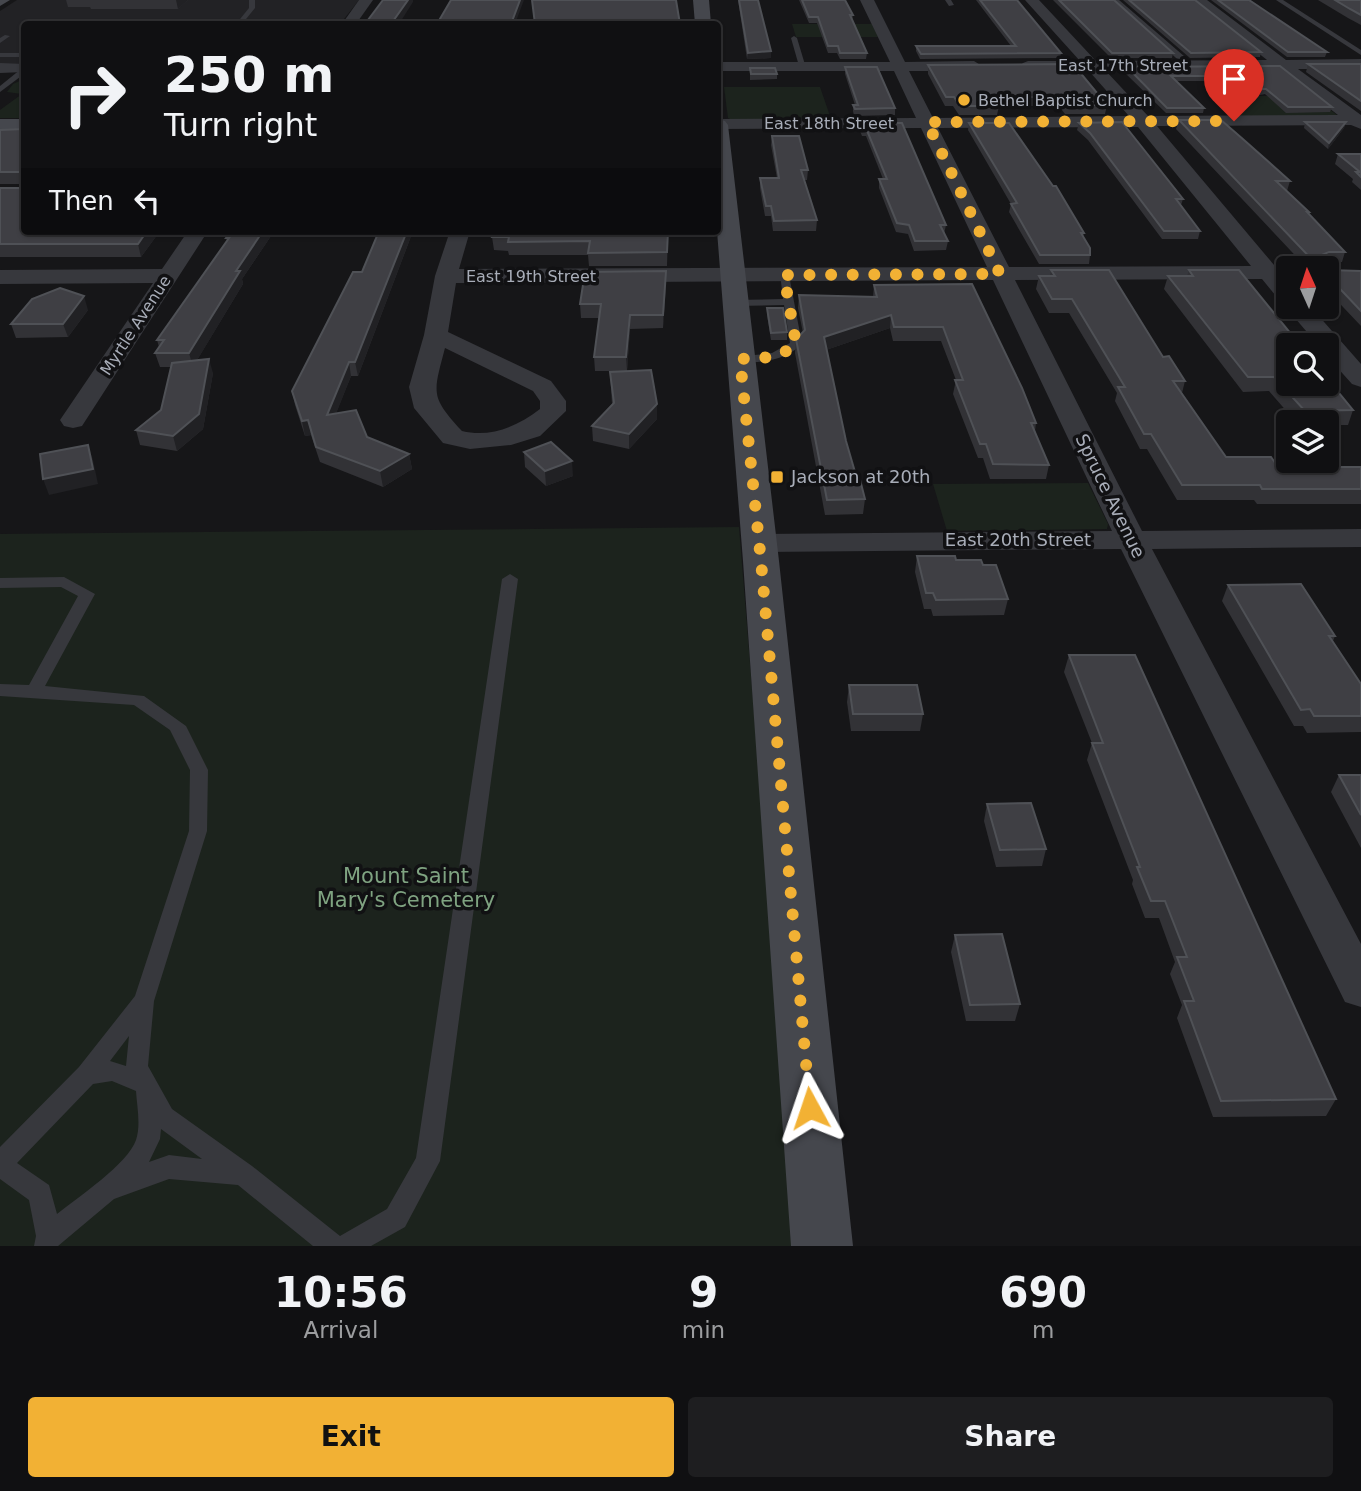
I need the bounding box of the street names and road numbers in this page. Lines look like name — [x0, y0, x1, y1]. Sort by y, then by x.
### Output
street label: East 17th Street — [1058, 56, 1188, 75]
street label: East 18th Street — [764, 114, 894, 133]
street label: East 19th Street — [466, 267, 596, 286]
street label: Myrtle Avenue — [96, 272, 175, 379]
street label: Spruce Avenue — [1071, 430, 1150, 561]
street label: East 20th Street — [945, 529, 1091, 550]

